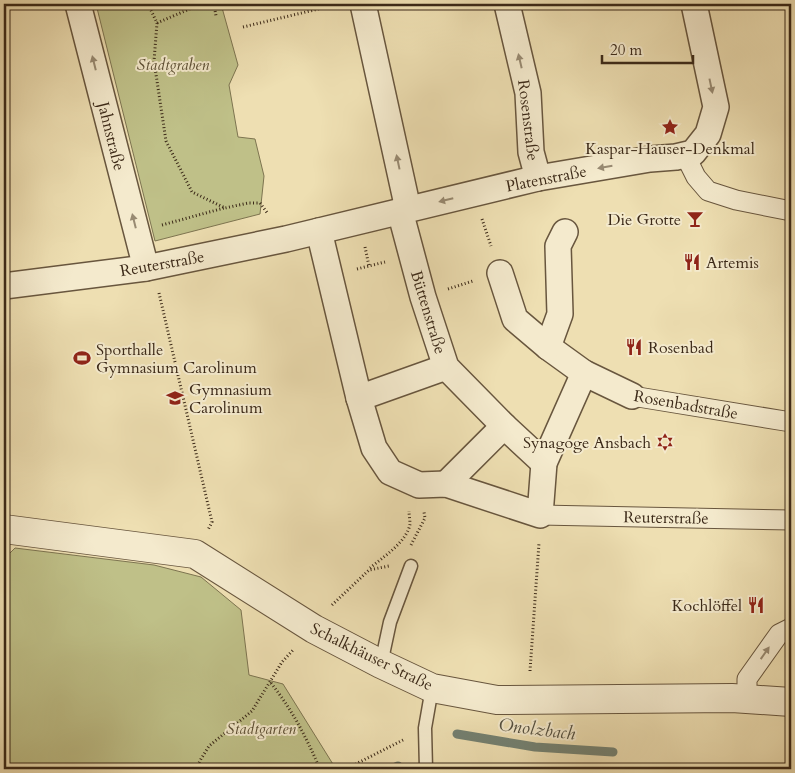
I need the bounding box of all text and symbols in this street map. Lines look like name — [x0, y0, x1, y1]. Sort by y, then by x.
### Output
scale bar — [602, 32, 694, 64]
text: 20 m — [610, 40, 642, 60]
park label: Stadtgraben — [137, 54, 210, 76]
one-way arrow — [516, 54, 524, 69]
one-way arrow — [90, 56, 98, 71]
street label: Rosenstraße — [512, 78, 544, 162]
one-way arrow — [707, 78, 715, 93]
street label: Jahnstraße — [91, 98, 130, 173]
place icon: Kaspar-Hauser-Denkmal — [660, 117, 680, 137]
place label: Kaspar-Hauser-Denkmal — [585, 138, 755, 160]
one-way arrow — [394, 154, 402, 169]
street label: Platenstraße — [504, 160, 588, 198]
one-way arrow — [597, 163, 613, 171]
one-way arrow — [439, 196, 454, 204]
place label: Die Grotte — [607, 209, 681, 231]
bar icon: Die Grotte — [685, 209, 705, 229]
one-way arrow — [130, 213, 138, 228]
street label: Reuterstraße — [118, 246, 206, 282]
restaurant icon: Artemis — [682, 252, 702, 272]
place label: Artemis — [706, 252, 759, 274]
street label: Büttenstraße — [405, 268, 451, 357]
restaurant icon: Rosenbad — [624, 337, 644, 357]
place label: Rosenbad — [648, 337, 714, 359]
place label: Sporthalle Gymnasium Carolinum — [96, 339, 257, 379]
sports icon: Sporthalle Gymnasium Carolinum — [72, 348, 92, 368]
place label: Gymnasium Carolinum — [189, 379, 272, 419]
street label: Rosenbadstraße — [632, 385, 740, 425]
school or university icon: Gymnasium Carolinum — [165, 388, 185, 408]
place label: Synagoge Ansbach — [523, 432, 651, 454]
synagogue icon: Synagoge Ansbach — [655, 432, 675, 452]
street label: Reuterstraße — [623, 506, 709, 530]
place label: Kochlöffel — [672, 595, 742, 617]
restaurant icon: Kochlöffel — [746, 595, 766, 615]
street label: Schalkhäuser Straße — [307, 618, 436, 696]
one-way arrow — [760, 647, 770, 660]
water label: Onolzbach — [497, 712, 577, 747]
park label: Stadtgarten — [226, 718, 296, 740]

